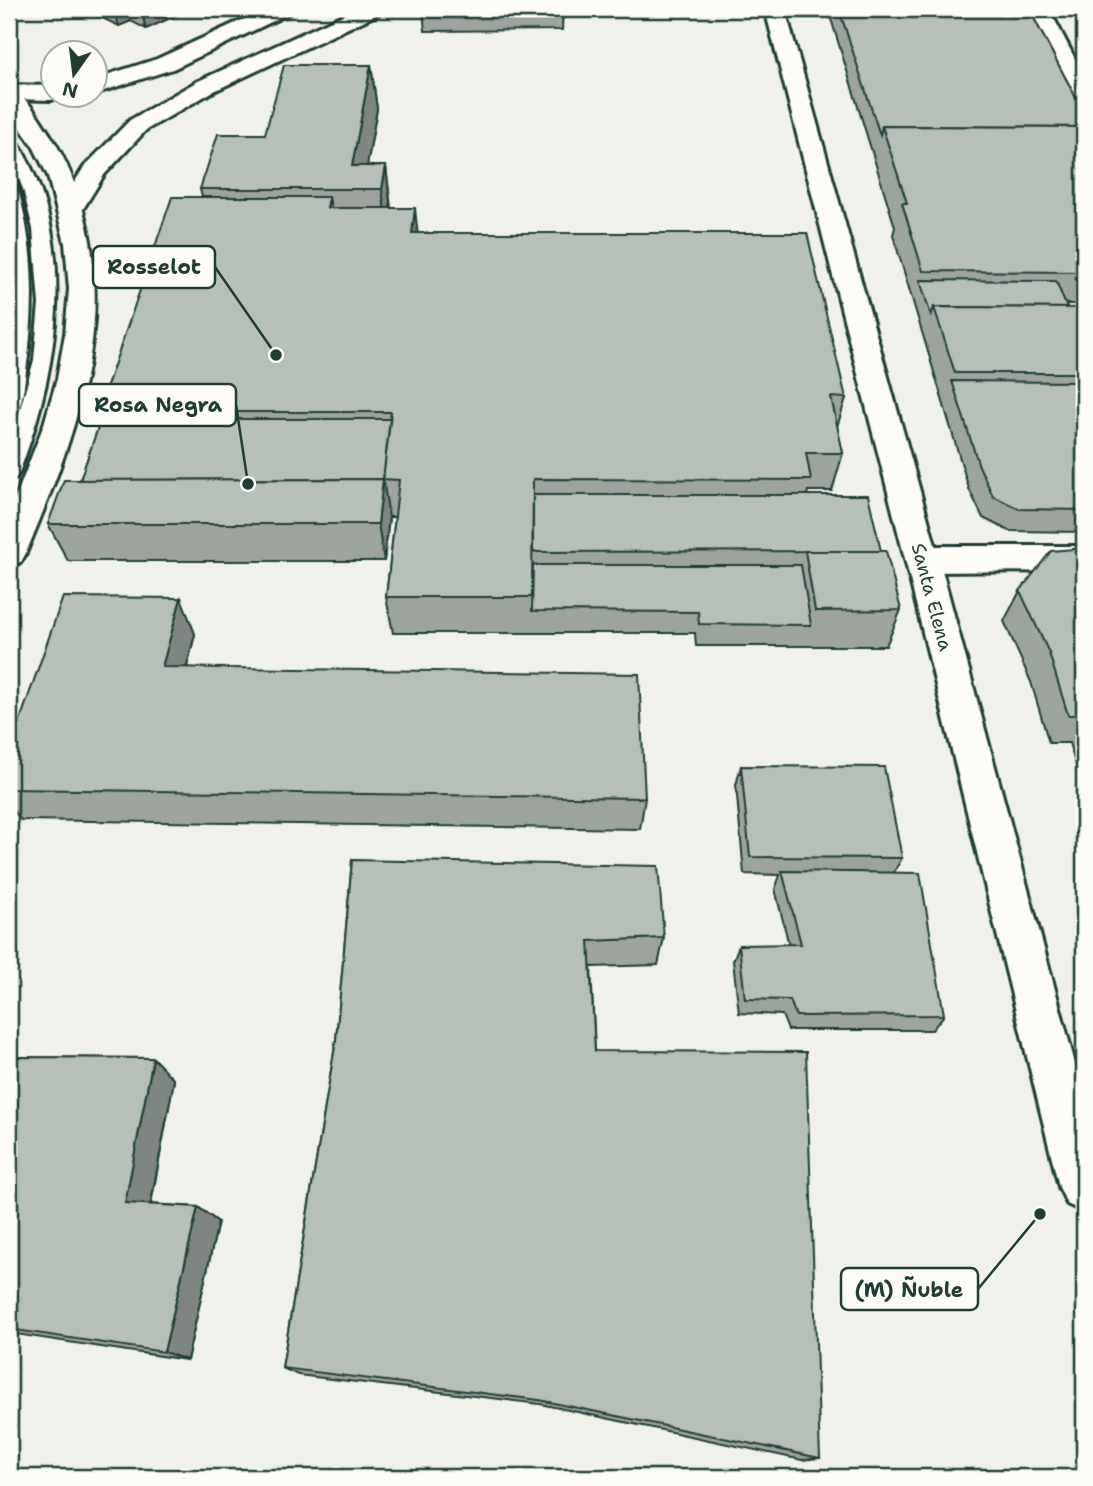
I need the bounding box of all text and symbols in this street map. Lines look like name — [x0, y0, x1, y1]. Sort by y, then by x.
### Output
north arrow — [38, 38, 108, 108]
text: N — [60, 76, 80, 104]
callout: Rosselot — [93, 246, 215, 288]
text: Rosselot — [107, 253, 201, 281]
callout: Rosa Negra — [79, 384, 236, 426]
text: Rosa Negra — [94, 391, 223, 419]
street label: Santa Elena — [906, 540, 958, 654]
callout: (M) Ñuble — [841, 1268, 978, 1310]
text: (M) Ñuble — [855, 1276, 963, 1304]

